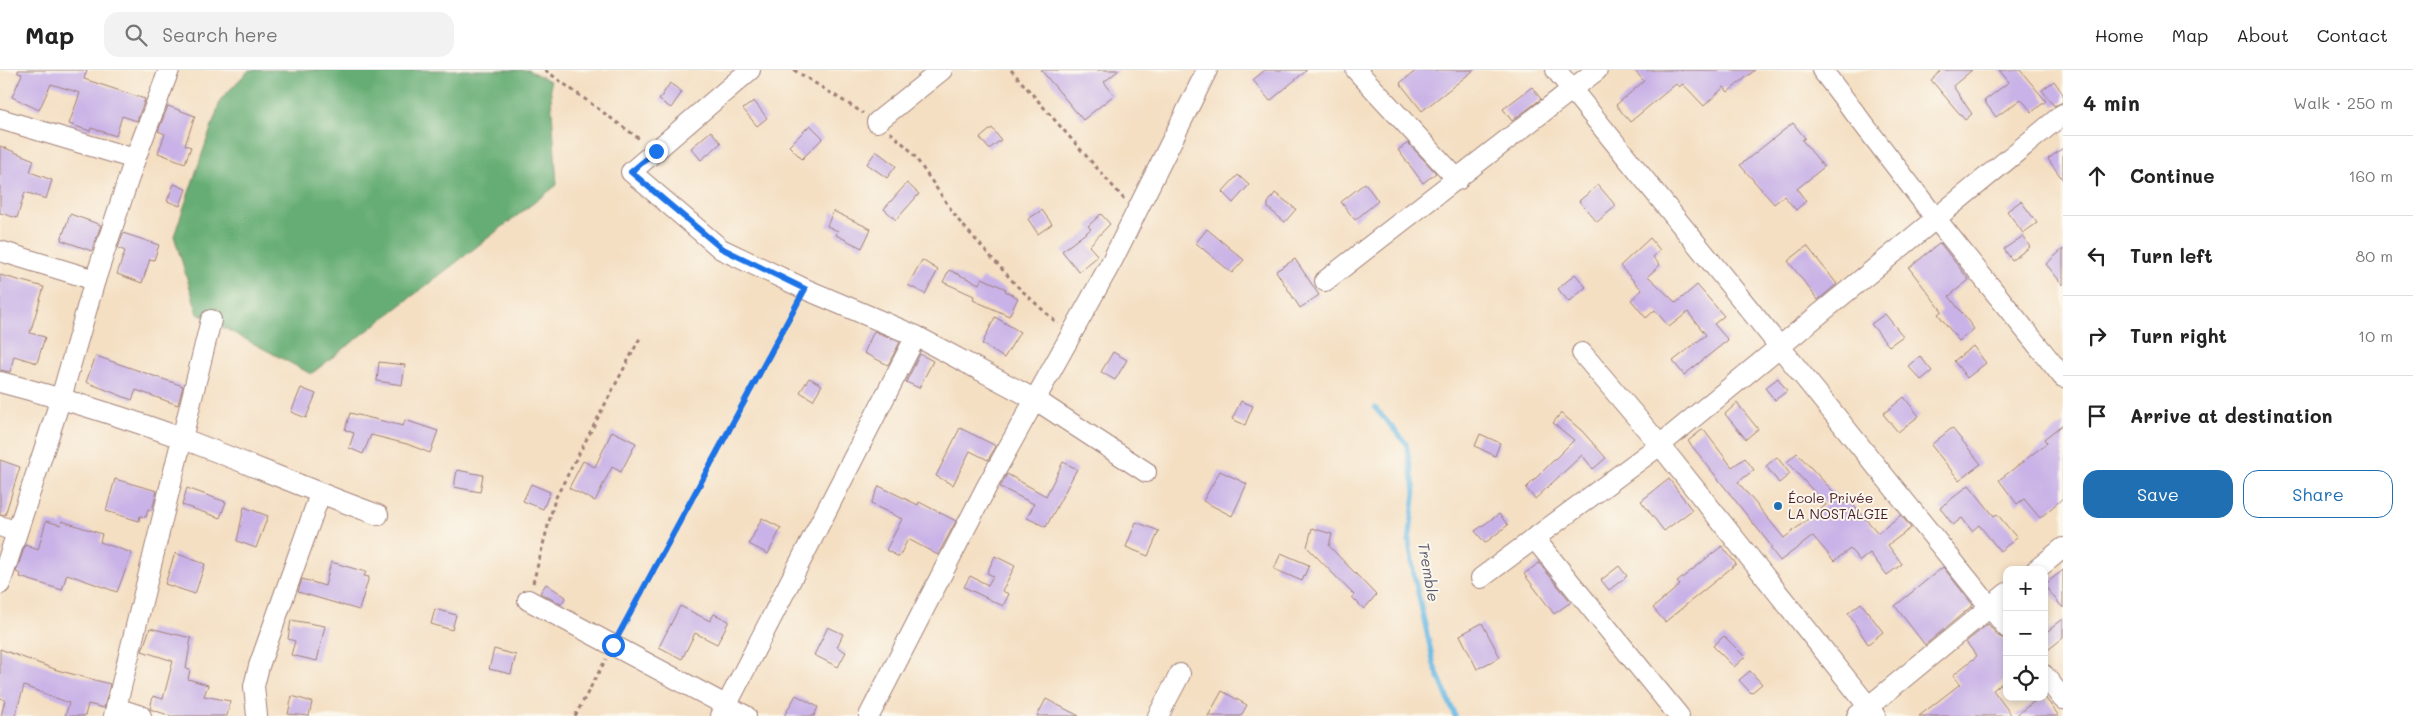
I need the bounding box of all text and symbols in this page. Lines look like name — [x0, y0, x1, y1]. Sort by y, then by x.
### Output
search box — [104, 12, 454, 57]
text: Map — [25, 19, 74, 50]
icon: search — [122, 21, 150, 49]
text: Search here — [162, 22, 278, 47]
text: Home — [2095, 23, 2144, 47]
text: Map — [2172, 23, 2208, 47]
text: About — [2236, 23, 2289, 47]
text: Contact — [2317, 23, 2388, 47]
text: 4 min — [2083, 89, 2140, 116]
text: Walk · 250 m — [2293, 92, 2393, 113]
route end — [645, 140, 668, 163]
icon: ahead — [2083, 162, 2111, 190]
text: Continue — [2130, 163, 2215, 188]
text: 160 m — [2348, 165, 2393, 186]
icon: left — [2083, 242, 2111, 270]
text: Turn left — [2130, 243, 2213, 268]
text: 80 m — [2356, 245, 2393, 266]
icon: right — [2083, 322, 2111, 350]
text: Turn right — [2130, 323, 2227, 348]
text: 10 m — [2358, 325, 2393, 346]
icon: arrive — [2083, 402, 2111, 430]
text: Arrive at destination — [2130, 403, 2333, 428]
button: Save — [2083, 470, 2233, 518]
button: Share — [2243, 470, 2393, 518]
place label: École Privée LA NOSTALGIE — [1788, 488, 1888, 523]
marker: École Privée LA NOSTALGIE — [1772, 500, 1784, 512]
water label: Tremble — [1414, 541, 1444, 603]
map controls — [2003, 566, 2048, 701]
button: + — [2003, 566, 2048, 611]
button: − — [2003, 611, 2048, 656]
route start — [602, 634, 625, 657]
button: locate — [2003, 656, 2048, 701]

